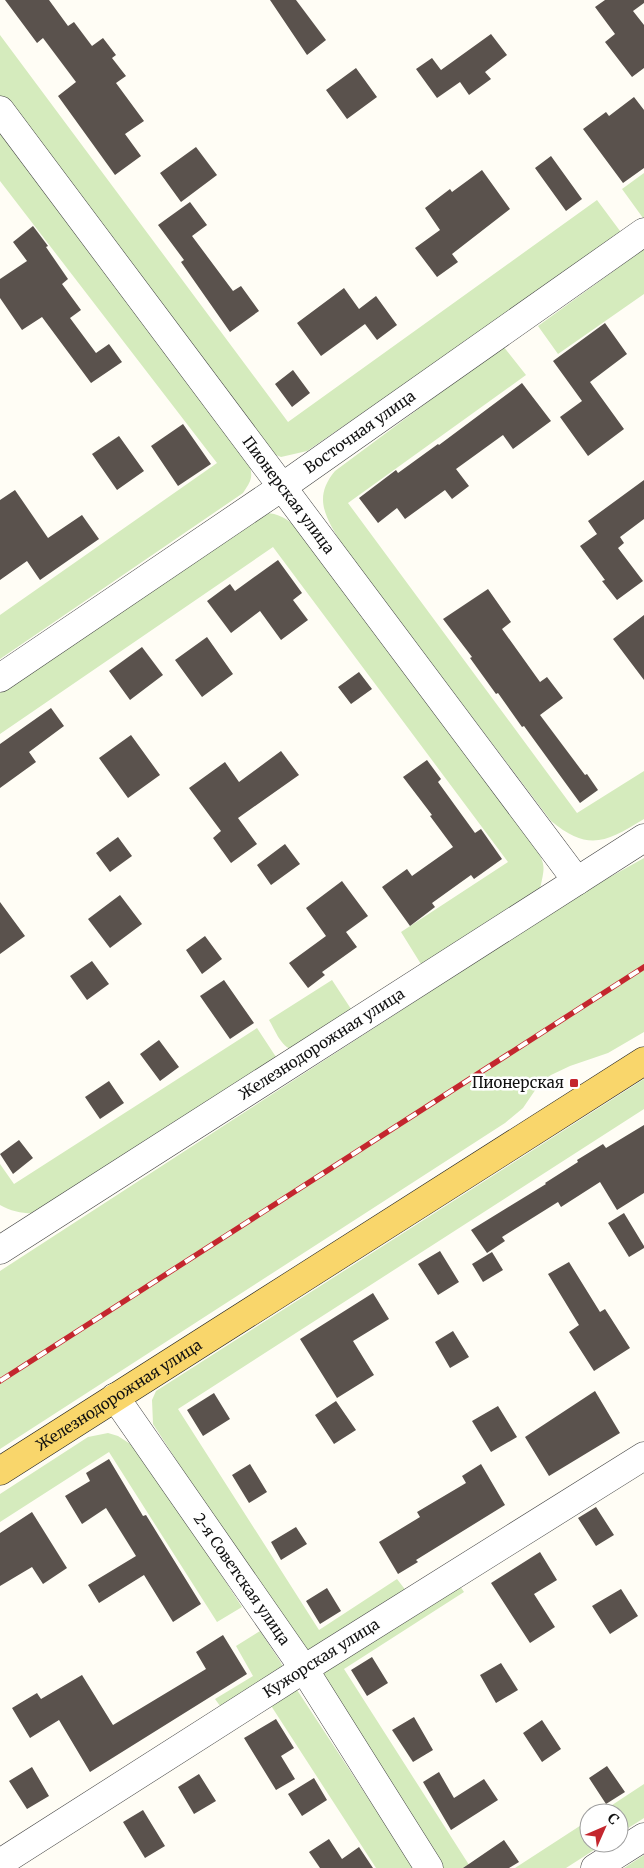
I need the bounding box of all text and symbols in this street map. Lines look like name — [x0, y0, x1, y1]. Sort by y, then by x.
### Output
street label: Восточная улица — [300, 386, 419, 477]
street label: Пионерская улица — [238, 432, 339, 557]
street label: Железнодорожная улица — [235, 984, 408, 1104]
place label: Пионерская — [472, 1073, 564, 1092]
marker: Пионерская — [568, 1077, 580, 1089]
street label: Железнодорожная улица — [32, 1335, 205, 1455]
street label: 2-я Советская улица — [190, 1510, 294, 1649]
street label: Кужорская улица — [259, 1614, 383, 1702]
north arrow — [579, 1803, 629, 1853]
text: С — [604, 1809, 623, 1828]

